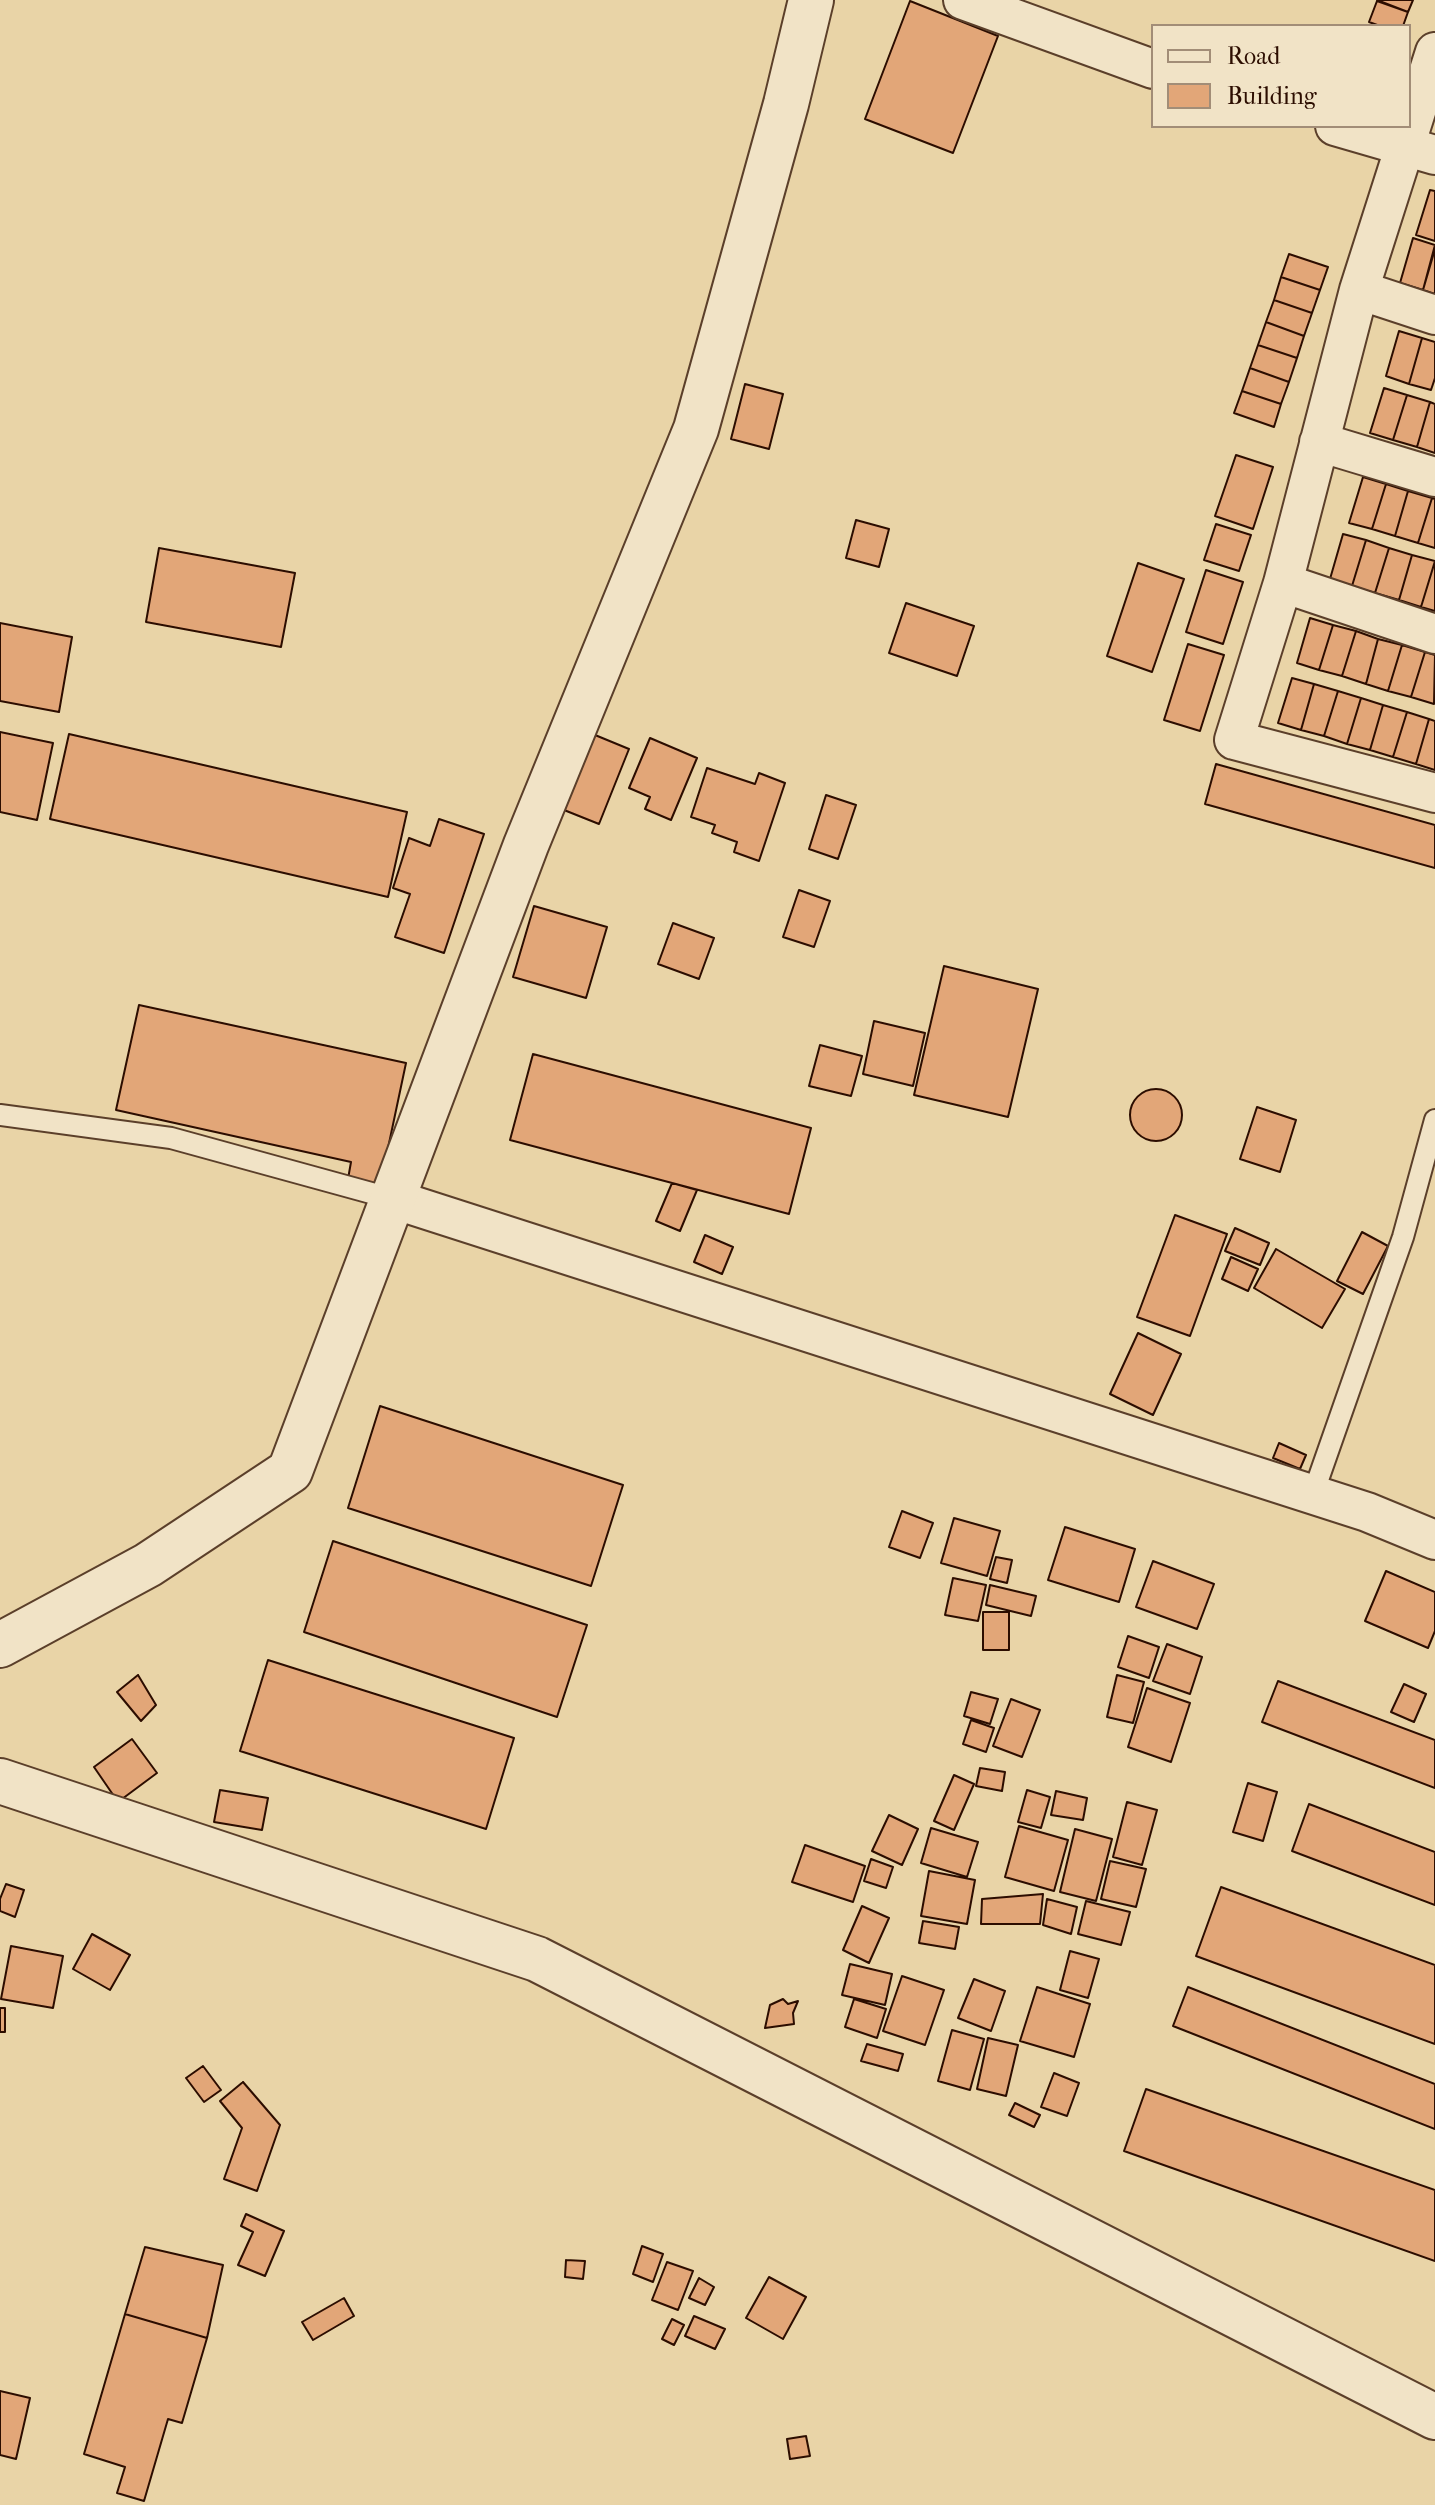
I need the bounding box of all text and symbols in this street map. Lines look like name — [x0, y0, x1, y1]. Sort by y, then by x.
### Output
legend — [1151, 24, 1411, 128]
text: Road — [1227, 42, 1280, 70]
text: Building — [1227, 82, 1317, 110]

